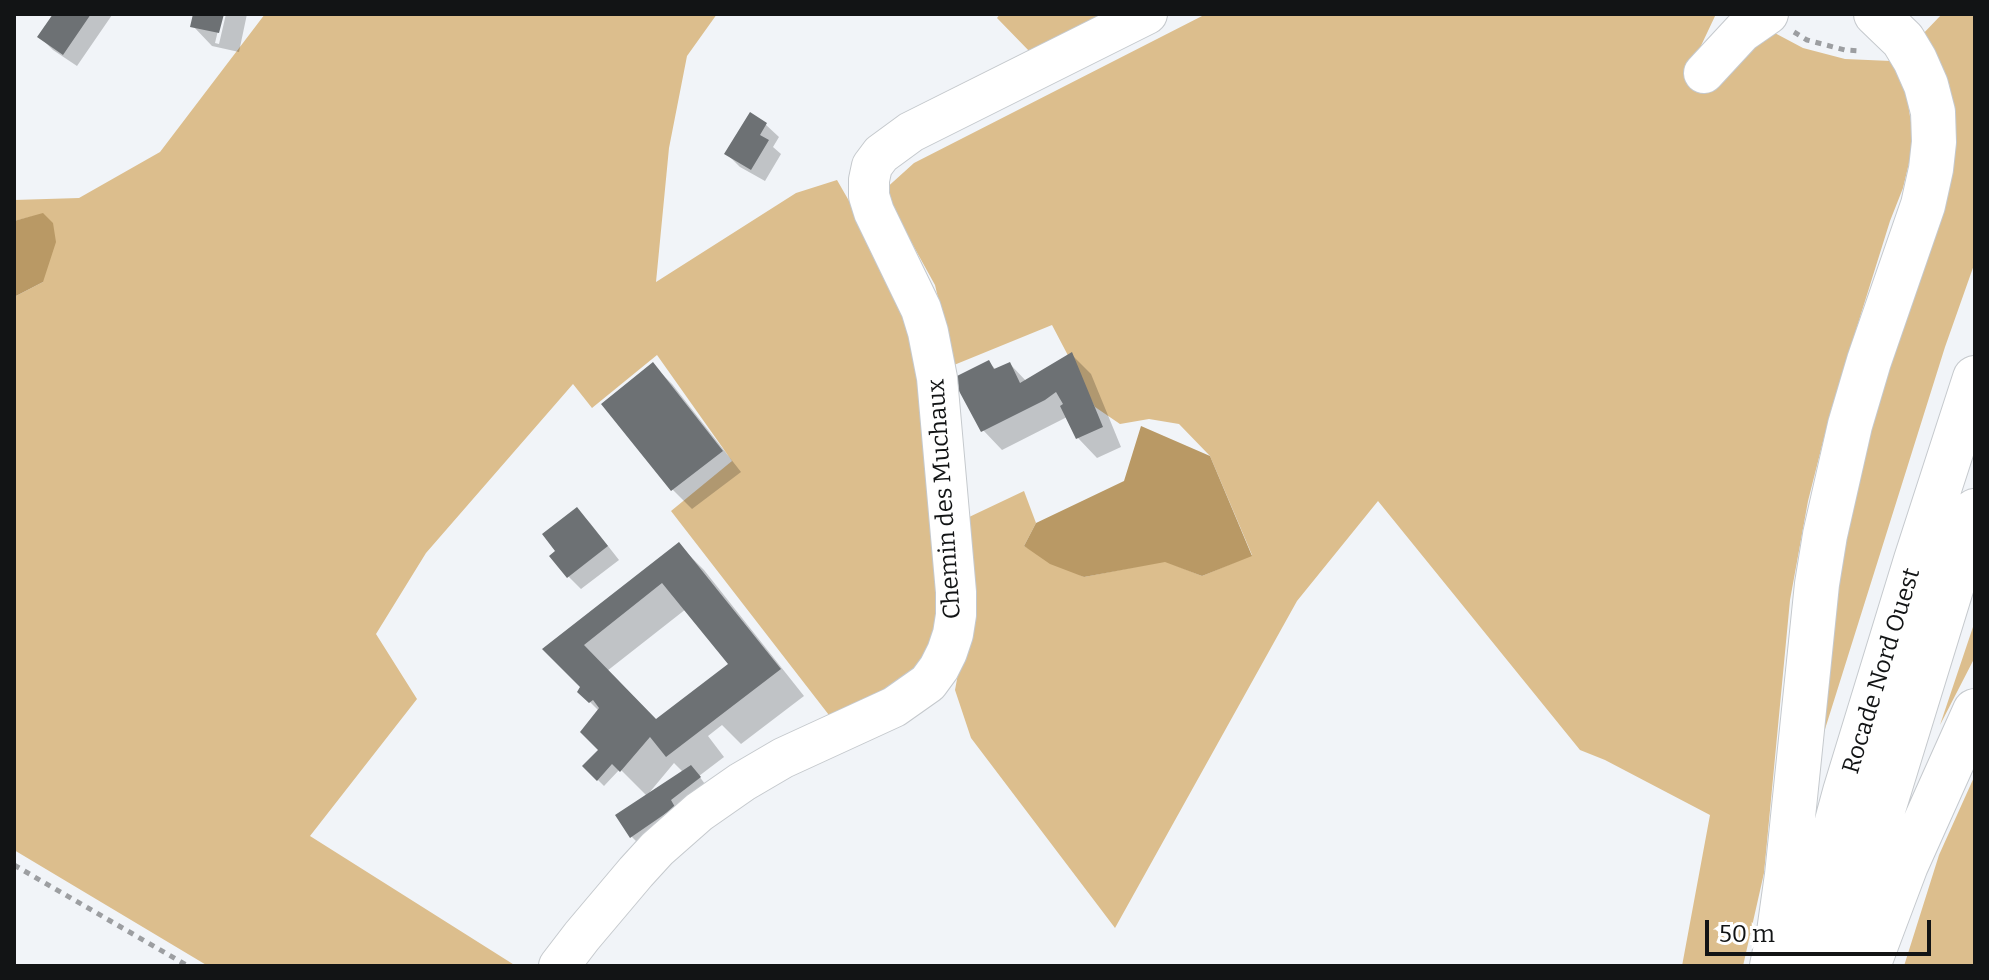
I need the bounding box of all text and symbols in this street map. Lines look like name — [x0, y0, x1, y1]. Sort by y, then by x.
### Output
street label: Chemin des Muchaux — [922, 378, 968, 620]
street label: Rocade Nord Ouest — [1837, 565, 1927, 777]
scale bar — [1709, 904, 1935, 954]
text: 50 m — [1719, 920, 1775, 948]

